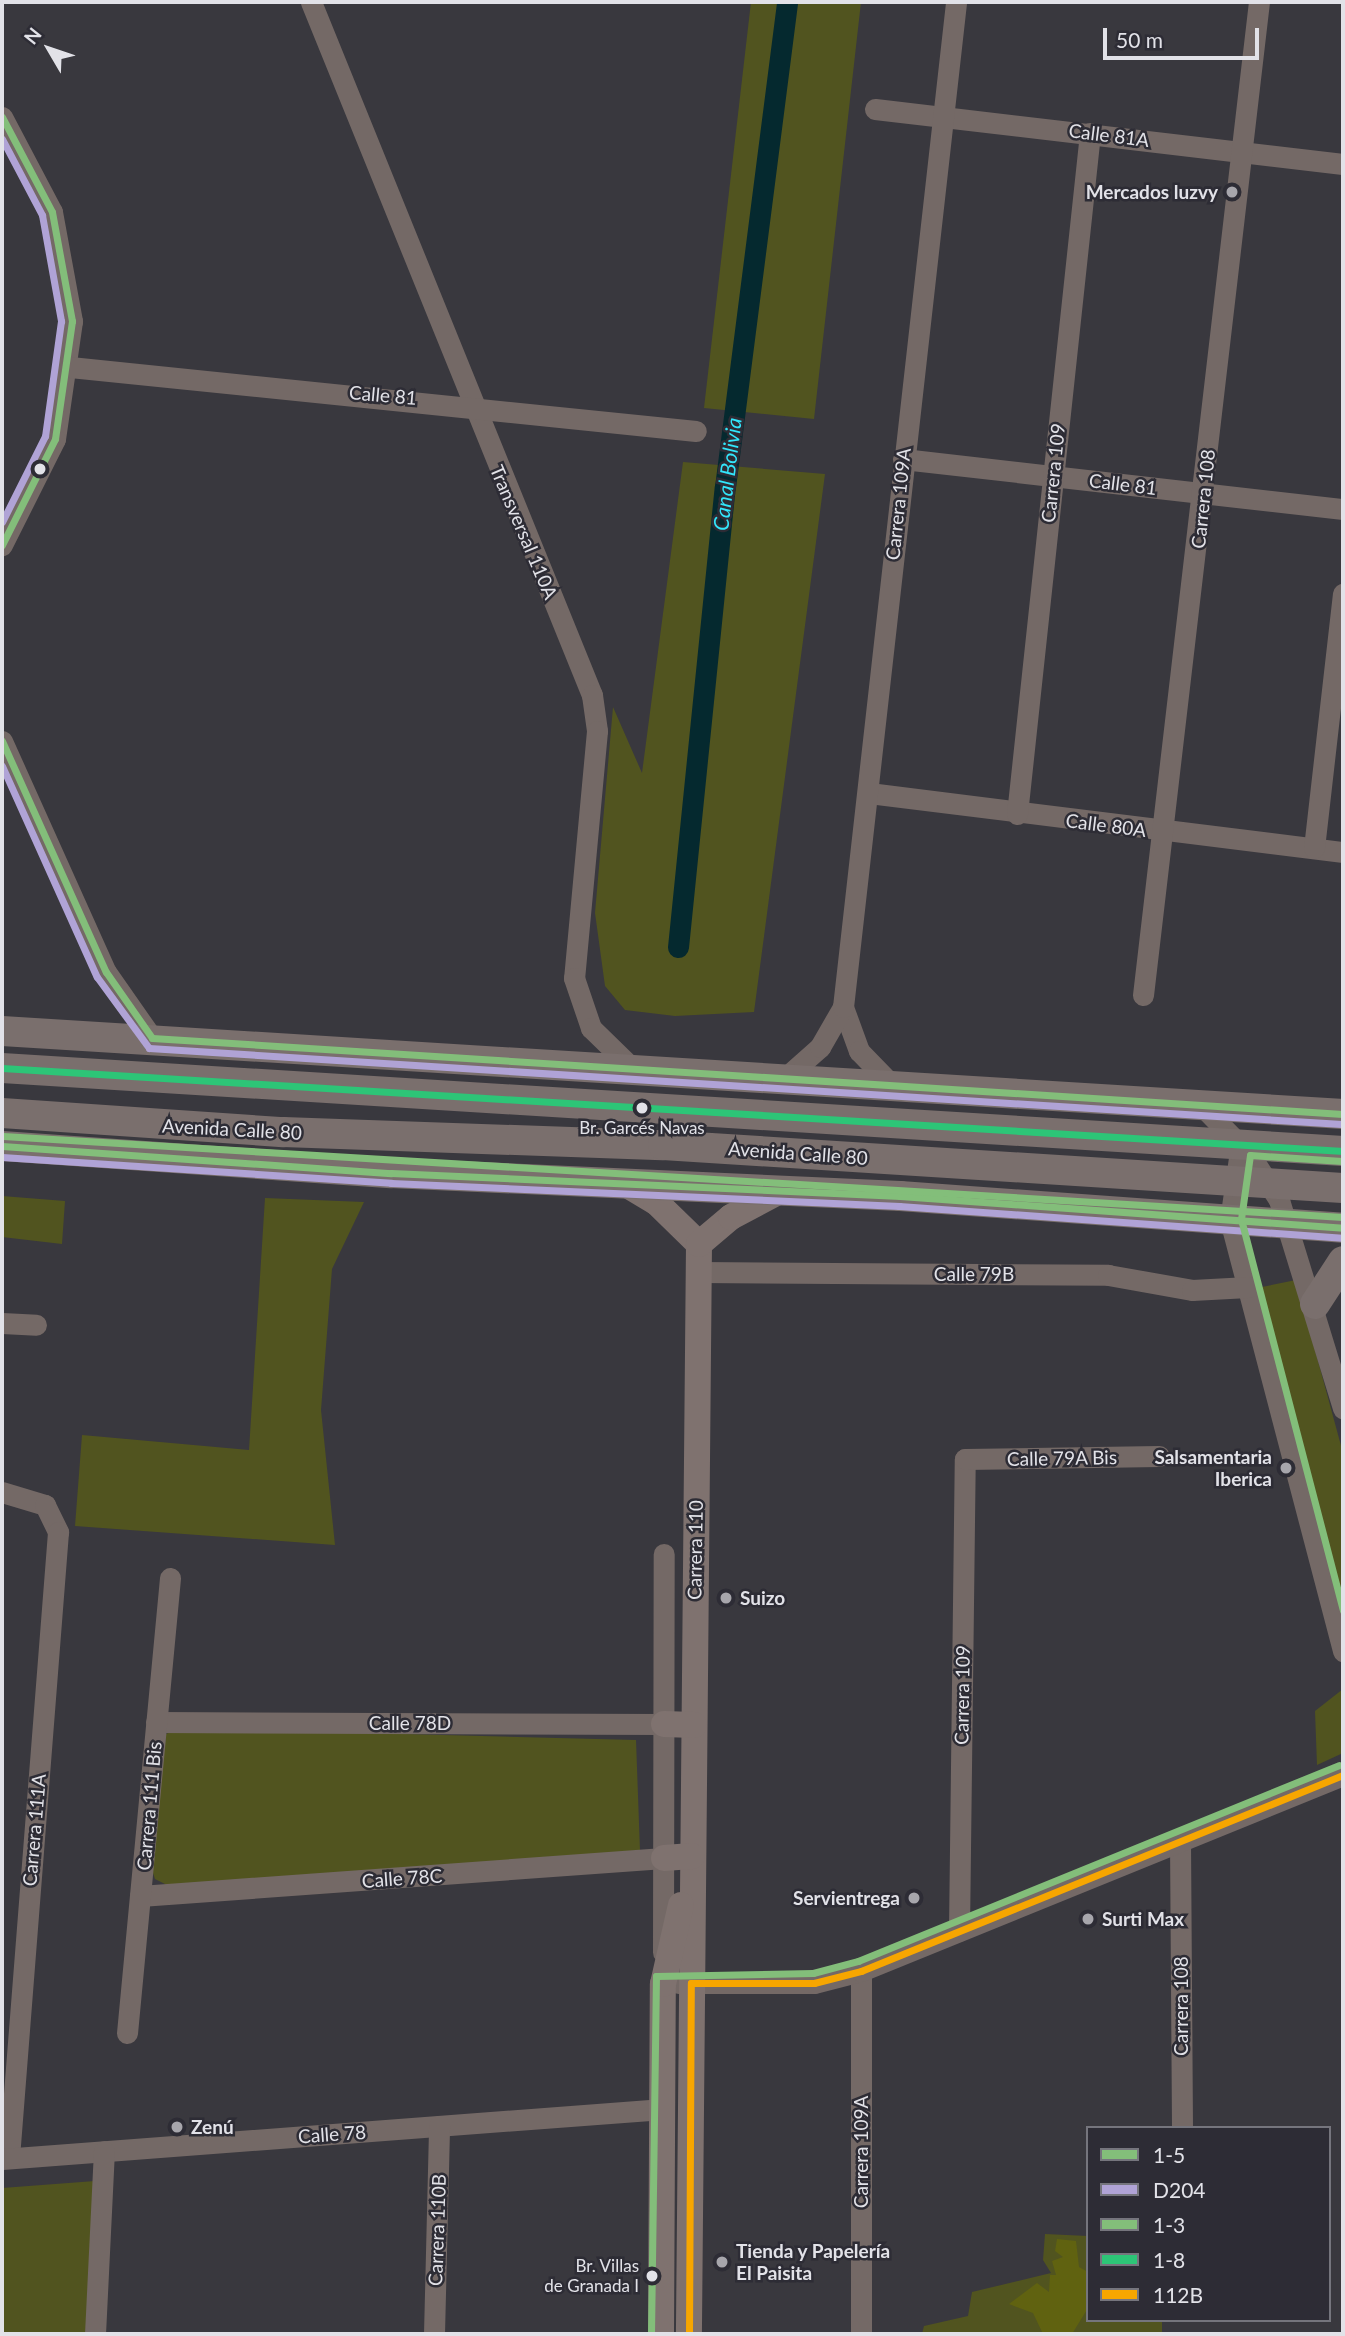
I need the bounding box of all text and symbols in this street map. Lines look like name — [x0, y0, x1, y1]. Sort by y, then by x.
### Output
north arrow — [14, 14, 84, 84]
scale bar — [1107, 14, 1263, 58]
text: N — [19, 23, 46, 48]
text: 50 m — [1116, 27, 1163, 52]
street label: Calle 81A — [1067, 119, 1151, 151]
place label: Mercados luzvy — [1086, 181, 1218, 203]
marker: Mercados luzvy — [1224, 184, 1240, 200]
street label: Calle 81 — [348, 381, 418, 409]
water label: Canal Bolivia — [708, 416, 746, 532]
street label: Carrera 109 — [1036, 422, 1070, 524]
street label: Carrera 109A — [881, 447, 915, 561]
street label: Carrera 108 — [1186, 448, 1220, 550]
unlabelled marker — [33, 462, 47, 476]
street label: Transversal 110A — [485, 462, 563, 602]
street label: Calle 81 — [1088, 469, 1158, 499]
street label: Calle 80A — [1064, 809, 1148, 841]
marker: Br. Garcés Navas — [635, 1101, 649, 1115]
street label: Avenida Calle 80 — [162, 1114, 302, 1144]
place label: Br. Garcés Navas — [579, 1118, 705, 1138]
street label: Avenida Calle 80 — [727, 1137, 869, 1169]
street label: Calle 79B — [934, 1263, 1014, 1285]
street label: Calle 79A Bis — [1006, 1446, 1118, 1470]
place label: Salsamentaria Iberica — [1154, 1446, 1272, 1490]
marker: Salsamentaria Iberica — [1278, 1460, 1294, 1476]
street label: Carrera 110 — [683, 1500, 707, 1600]
place label: Suizo — [740, 1587, 785, 1609]
marker: Suizo — [718, 1590, 734, 1606]
street label: Carrera 109 — [950, 1645, 974, 1745]
street label: Calle 78D — [369, 1712, 451, 1734]
street label: Carrera 111 Bis — [132, 1741, 166, 1871]
street label: Carrera 111A — [18, 1773, 50, 1887]
street label: Calle 78C — [361, 1864, 443, 1892]
place label: Servientrega — [793, 1887, 900, 1909]
marker: Servientrega — [906, 1890, 922, 1906]
place label: Surti Max — [1102, 1908, 1184, 1930]
marker: Surti Max — [1080, 1911, 1096, 1927]
street label: Carrera 108 — [1170, 1956, 1192, 2056]
street label: Carrera 109A — [850, 2096, 872, 2208]
place label: Zenú — [191, 2116, 234, 2138]
marker: Zenú — [169, 2119, 185, 2135]
street label: Calle 78 — [297, 2120, 367, 2148]
legend — [1086, 2126, 1331, 2322]
text: 1-5 — [1153, 2142, 1185, 2167]
street label: Carrera 110B — [424, 2174, 450, 2286]
text: D204 — [1153, 2177, 1206, 2202]
text: 1-3 — [1153, 2212, 1185, 2237]
place label: Tienda y Papelería El Paisita — [736, 2240, 891, 2284]
text: 1-8 — [1153, 2247, 1185, 2272]
marker: Tienda y Papelería El Paisita — [714, 2254, 730, 2270]
place label: Br. Villas de Granada I — [544, 2256, 639, 2296]
marker: Br. Villas de Granada I — [645, 2269, 659, 2283]
text: 112B — [1153, 2282, 1203, 2307]

